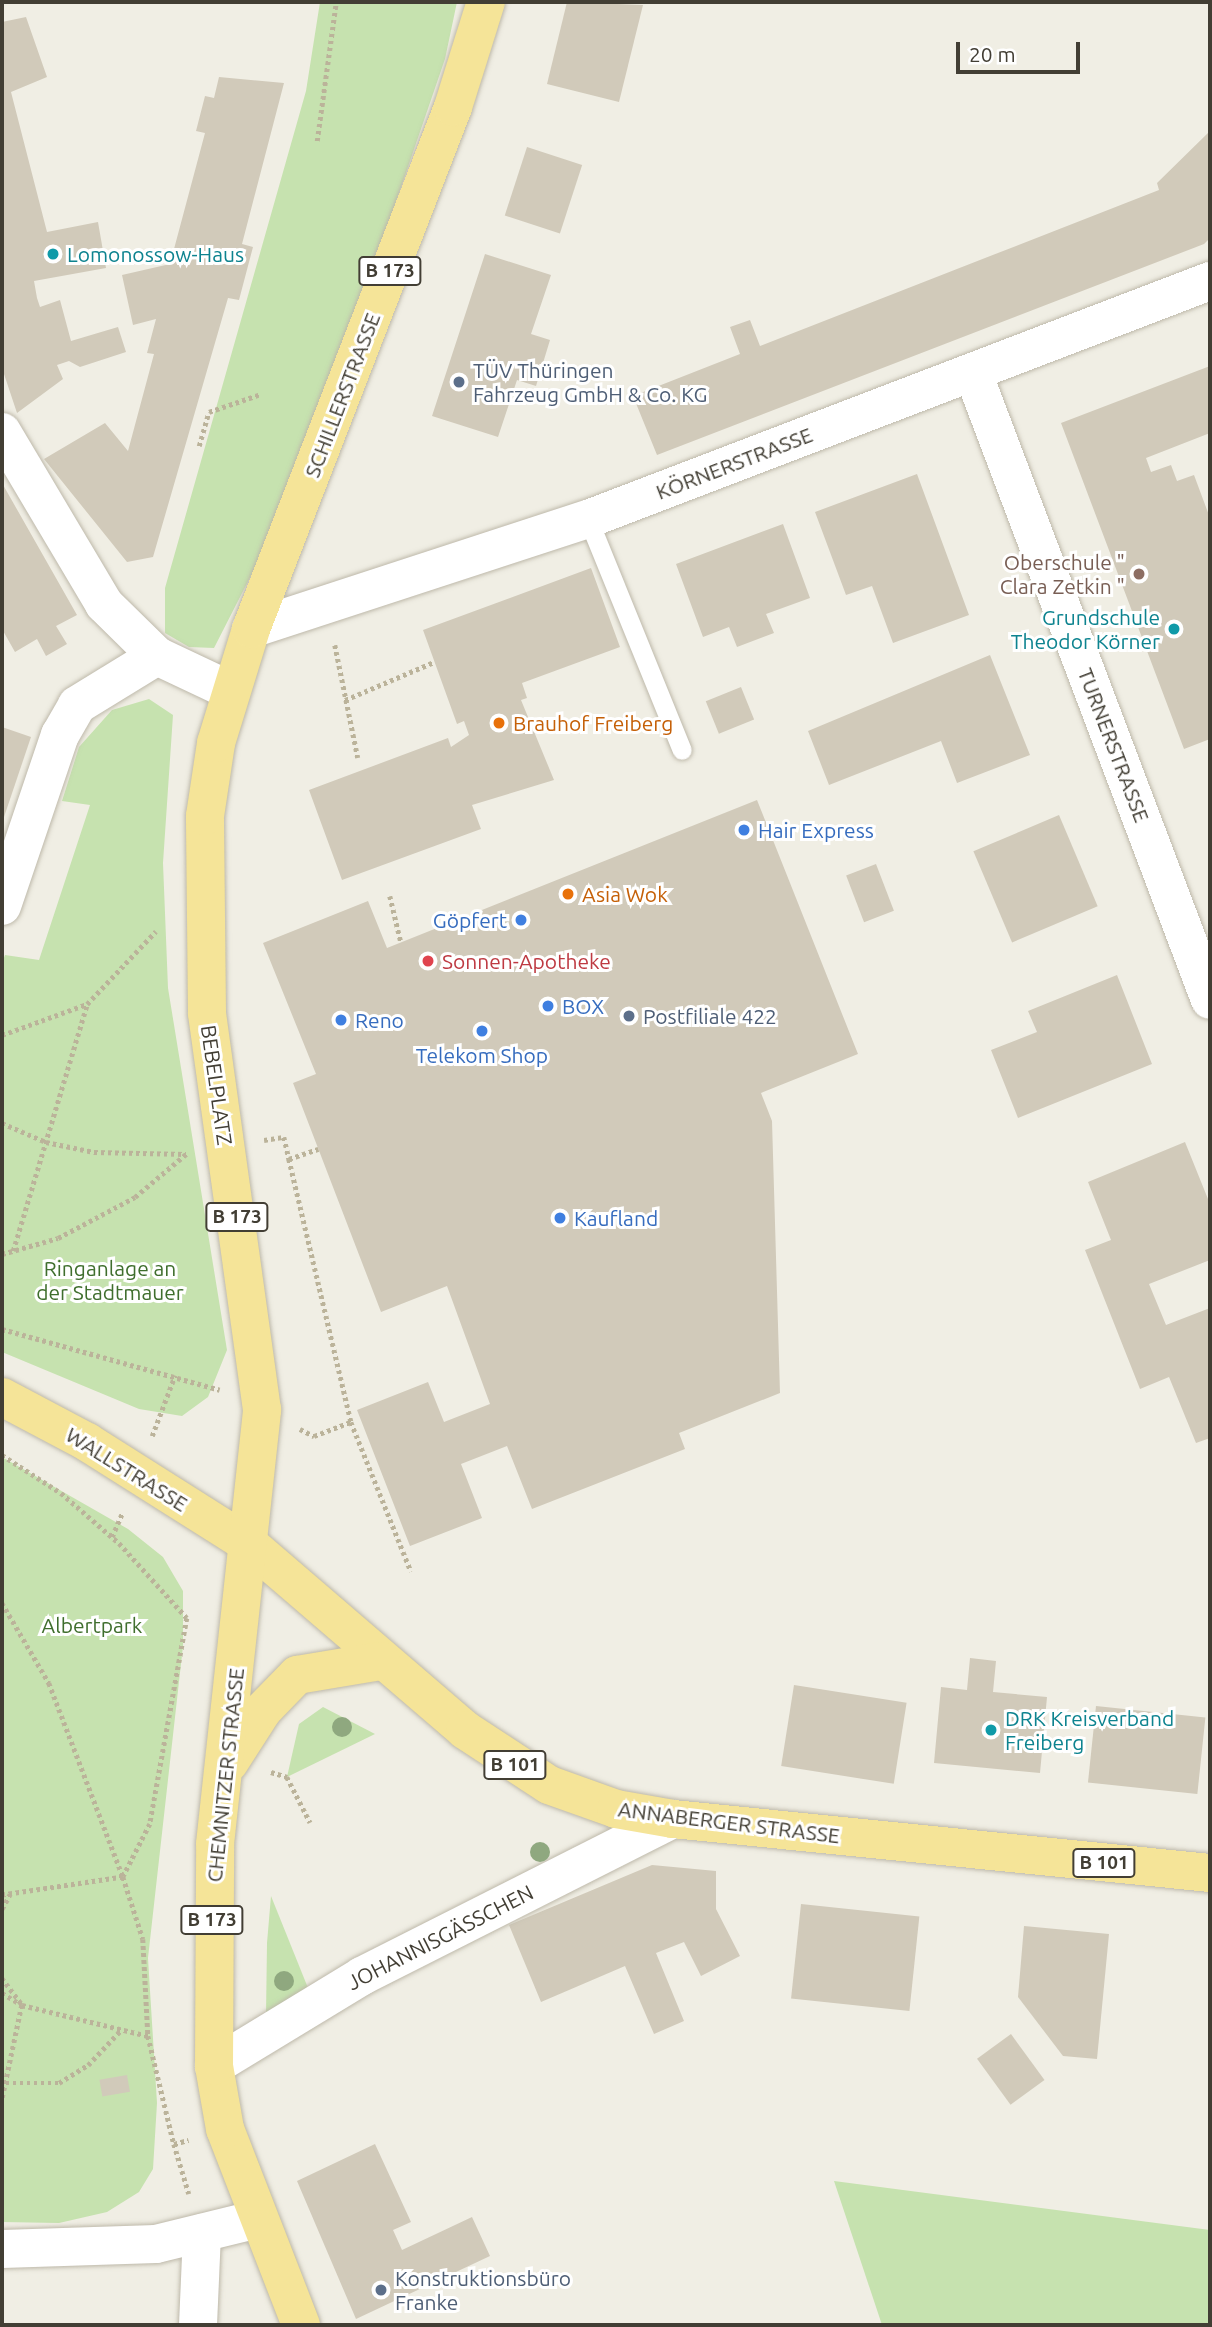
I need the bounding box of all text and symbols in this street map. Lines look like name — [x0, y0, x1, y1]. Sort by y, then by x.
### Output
scale bar — [960, 28, 1084, 72]
text: 20 m — [969, 42, 1016, 66]
place label: Lomonossow-Haus — [67, 241, 244, 267]
marker: Lomonossow-Haus — [45, 246, 61, 262]
road number: B 173 — [357, 256, 423, 286]
street label: SCHILLERSTRASSE — [299, 309, 385, 481]
place label: TÜV Thüringen Fahrzeug GmbH & Co. KG — [473, 357, 707, 407]
marker: TÜV Thüringen Fahrzeug GmbH & Co. KG — [451, 374, 467, 390]
street label: KÖRNERSTRASSE — [652, 422, 816, 504]
place label: Oberschule " Clara Zetkin " — [1000, 549, 1125, 599]
marker: Oberschule " Clara Zetkin " — [1131, 566, 1147, 582]
place label: Grundschule Theodor Körner — [1011, 604, 1160, 654]
marker: Grundschule Theodor Körner — [1166, 621, 1182, 637]
street label: TURNERSTRASSE — [1073, 664, 1155, 826]
place label: Brauhof Freiberg — [513, 710, 673, 736]
marker: Brauhof Freiberg — [491, 715, 507, 731]
place label: Hair Express — [758, 817, 874, 843]
marker: Hair Express — [736, 822, 752, 838]
place label: Asia Wok — [582, 881, 668, 907]
marker: Asia Wok — [560, 886, 576, 902]
place label: Göpfert — [433, 907, 507, 933]
marker: Göpfert — [513, 912, 529, 928]
place label: Sonnen-Apotheke — [442, 948, 611, 974]
marker: Sonnen-Apotheke — [420, 953, 436, 969]
place label: BOX — [562, 993, 604, 1019]
marker: BOX — [540, 998, 556, 1014]
place label: Postfiliale 422 — [643, 1003, 777, 1029]
place label: Reno — [355, 1007, 404, 1033]
marker: Postfiliale 422 — [621, 1008, 637, 1024]
marker: Reno — [333, 1012, 349, 1028]
street label: BEBELPLATZ — [196, 1023, 238, 1147]
marker: Telekom Shop — [474, 1023, 490, 1039]
place label: Telekom Shop — [416, 1042, 548, 1068]
road number: B 173 — [204, 1202, 270, 1232]
place label: Kaufland — [574, 1205, 658, 1231]
marker: Kaufland — [552, 1210, 568, 1226]
park label: Ringanlage an der Stadtmauer — [36, 1255, 184, 1305]
street label: WALLSTRASSE — [62, 1422, 192, 1516]
park label: Albertpark — [42, 1612, 142, 1638]
street label: CHEMNITZER STRASSE — [201, 1667, 249, 1883]
place label: DRK Kreisverband Freiberg — [1005, 1705, 1174, 1755]
marker: DRK Kreisverband Freiberg — [983, 1722, 999, 1738]
road number: B 101 — [482, 1750, 548, 1780]
street label: ANNABERGER STRASSE — [617, 1796, 841, 1848]
road number: B 101 — [1071, 1848, 1137, 1879]
street label: JOHANNISGÄSSCHEN — [343, 1879, 537, 1995]
road number: B 173 — [179, 1904, 245, 1936]
place label: Konstruktionsbüro Franke — [395, 2265, 571, 2315]
marker: Konstruktionsbüro Franke — [373, 2282, 389, 2298]

